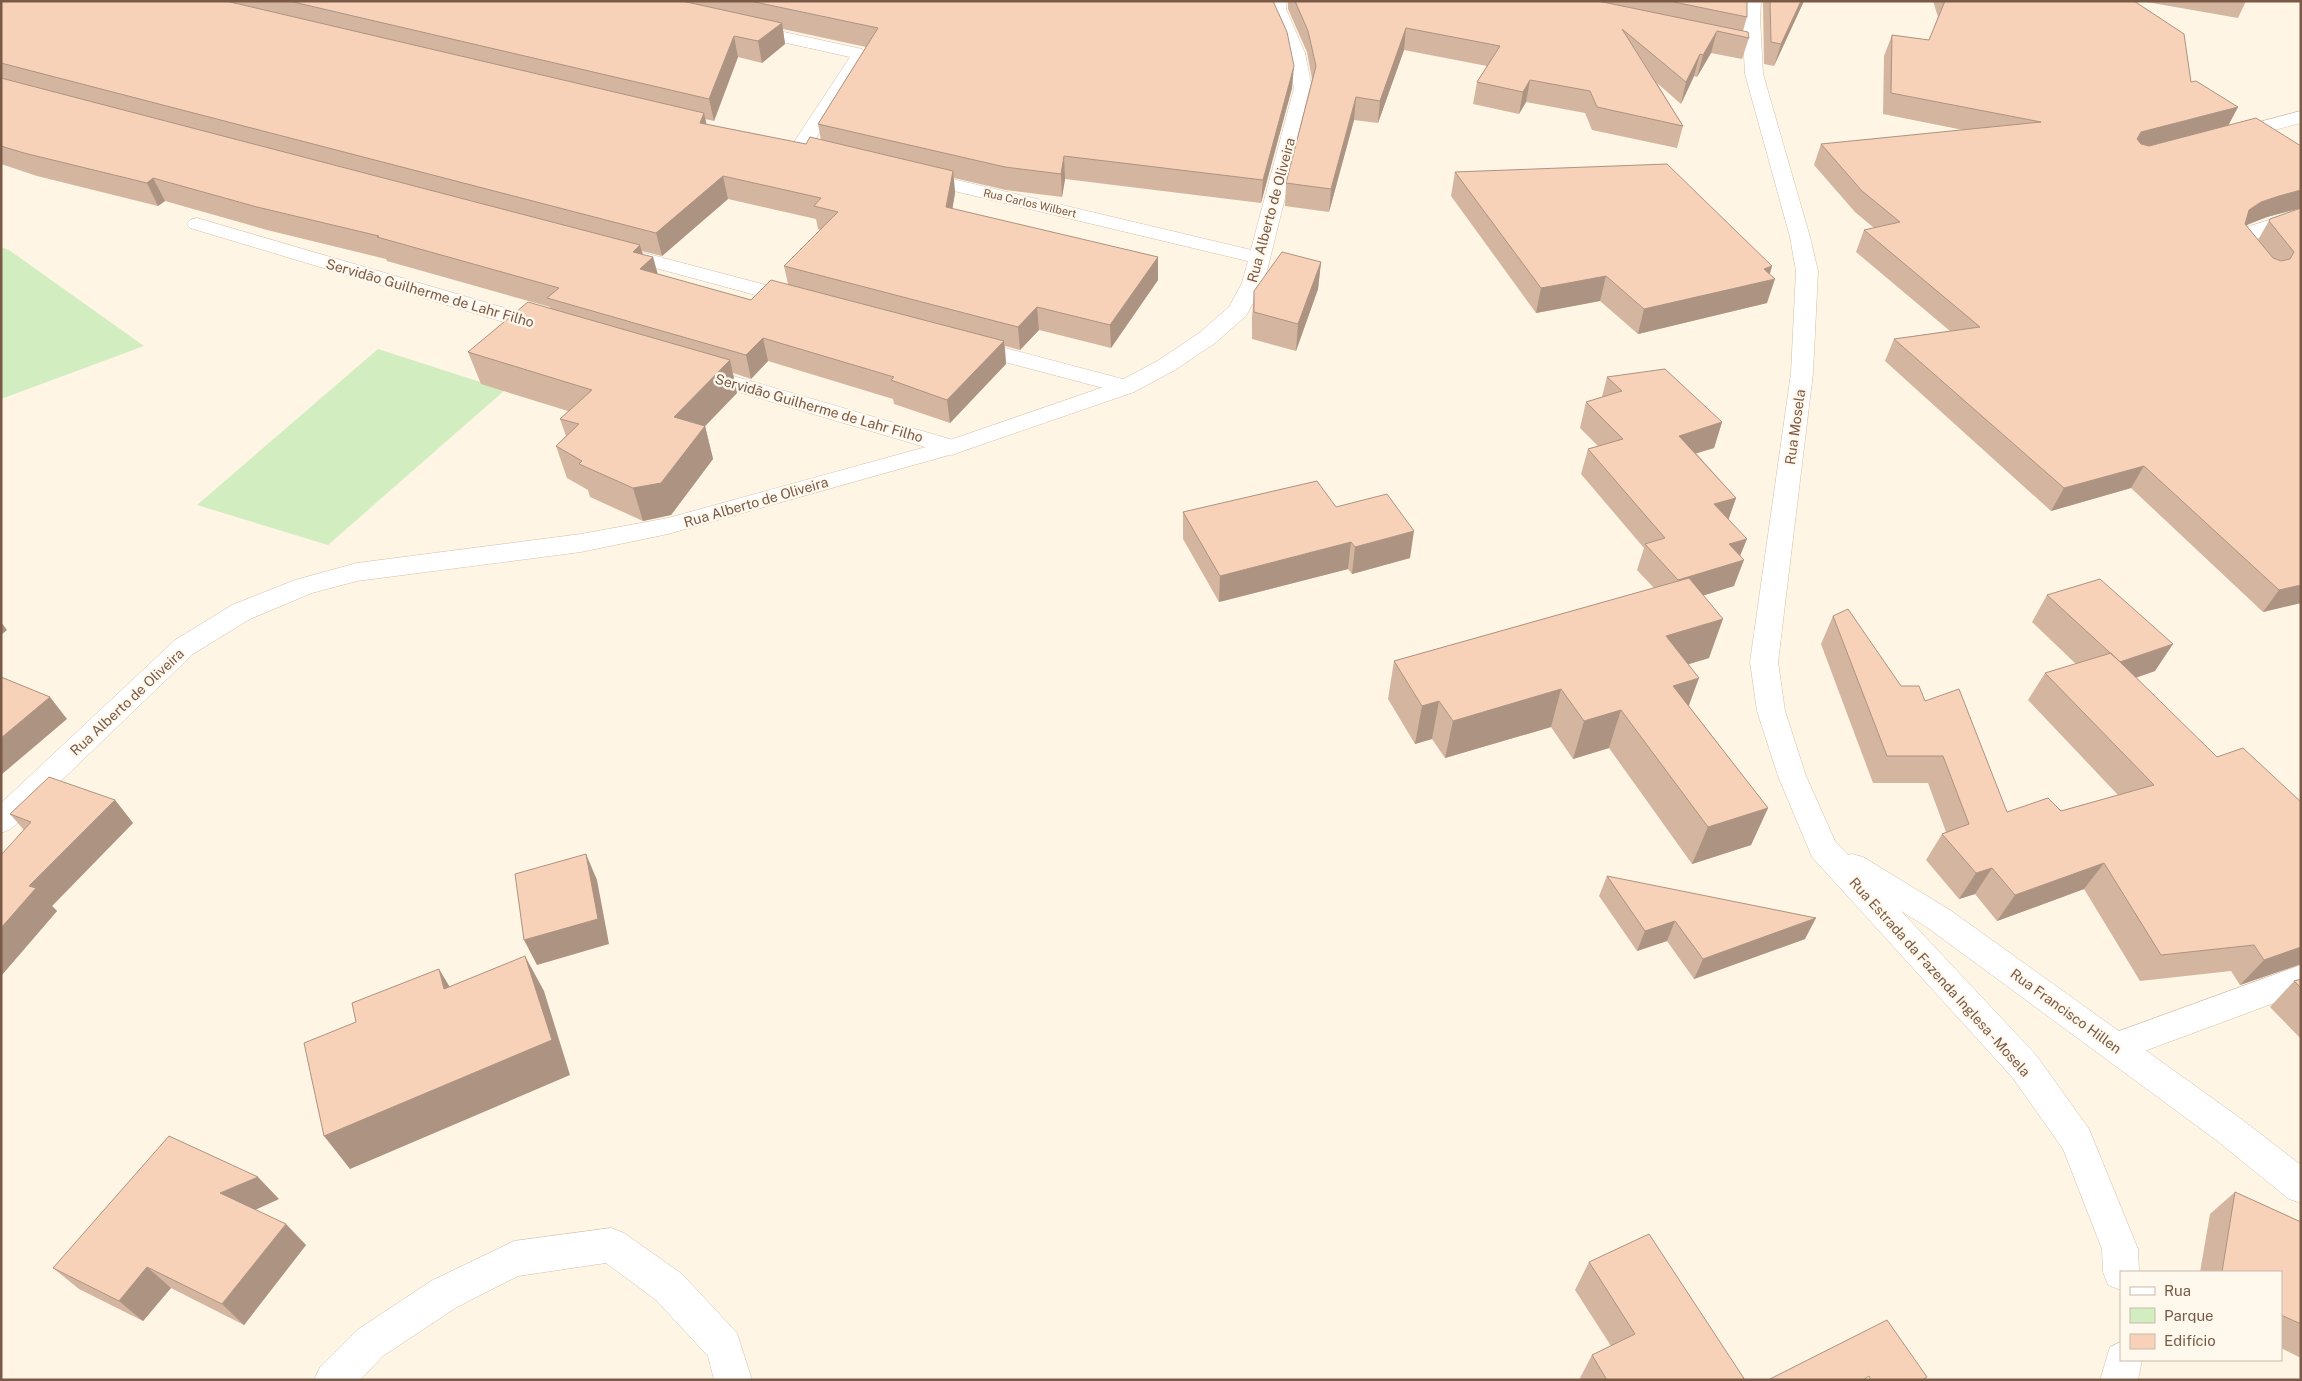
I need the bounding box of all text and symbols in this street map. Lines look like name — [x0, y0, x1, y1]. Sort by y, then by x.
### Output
street label: Rua Alberto de Oliveira — [1244, 136, 1298, 284]
street label: Rua Carlos Wilbert — [982, 186, 1078, 220]
street label: Servidão Guilherme de Lahr Filho — [324, 256, 536, 330]
street label: Servidão Guilherme de Lahr Filho — [713, 371, 925, 445]
street label: Rua Mosela — [1782, 388, 1808, 466]
street label: Rua Alberto de Oliveira — [682, 474, 830, 530]
street label: Rua Alberto de Oliveira — [67, 645, 187, 759]
street label: Rua Estrada da Fazenda Inglesa - Mosela — [1846, 874, 2034, 1080]
street label: Rua Francisco Hillen — [2007, 965, 2125, 1057]
legend — [2120, 1271, 2282, 1361]
text: Rua — [2164, 1282, 2191, 1299]
text: Parque — [2164, 1307, 2214, 1324]
text: Edifício — [2164, 1332, 2216, 1349]

